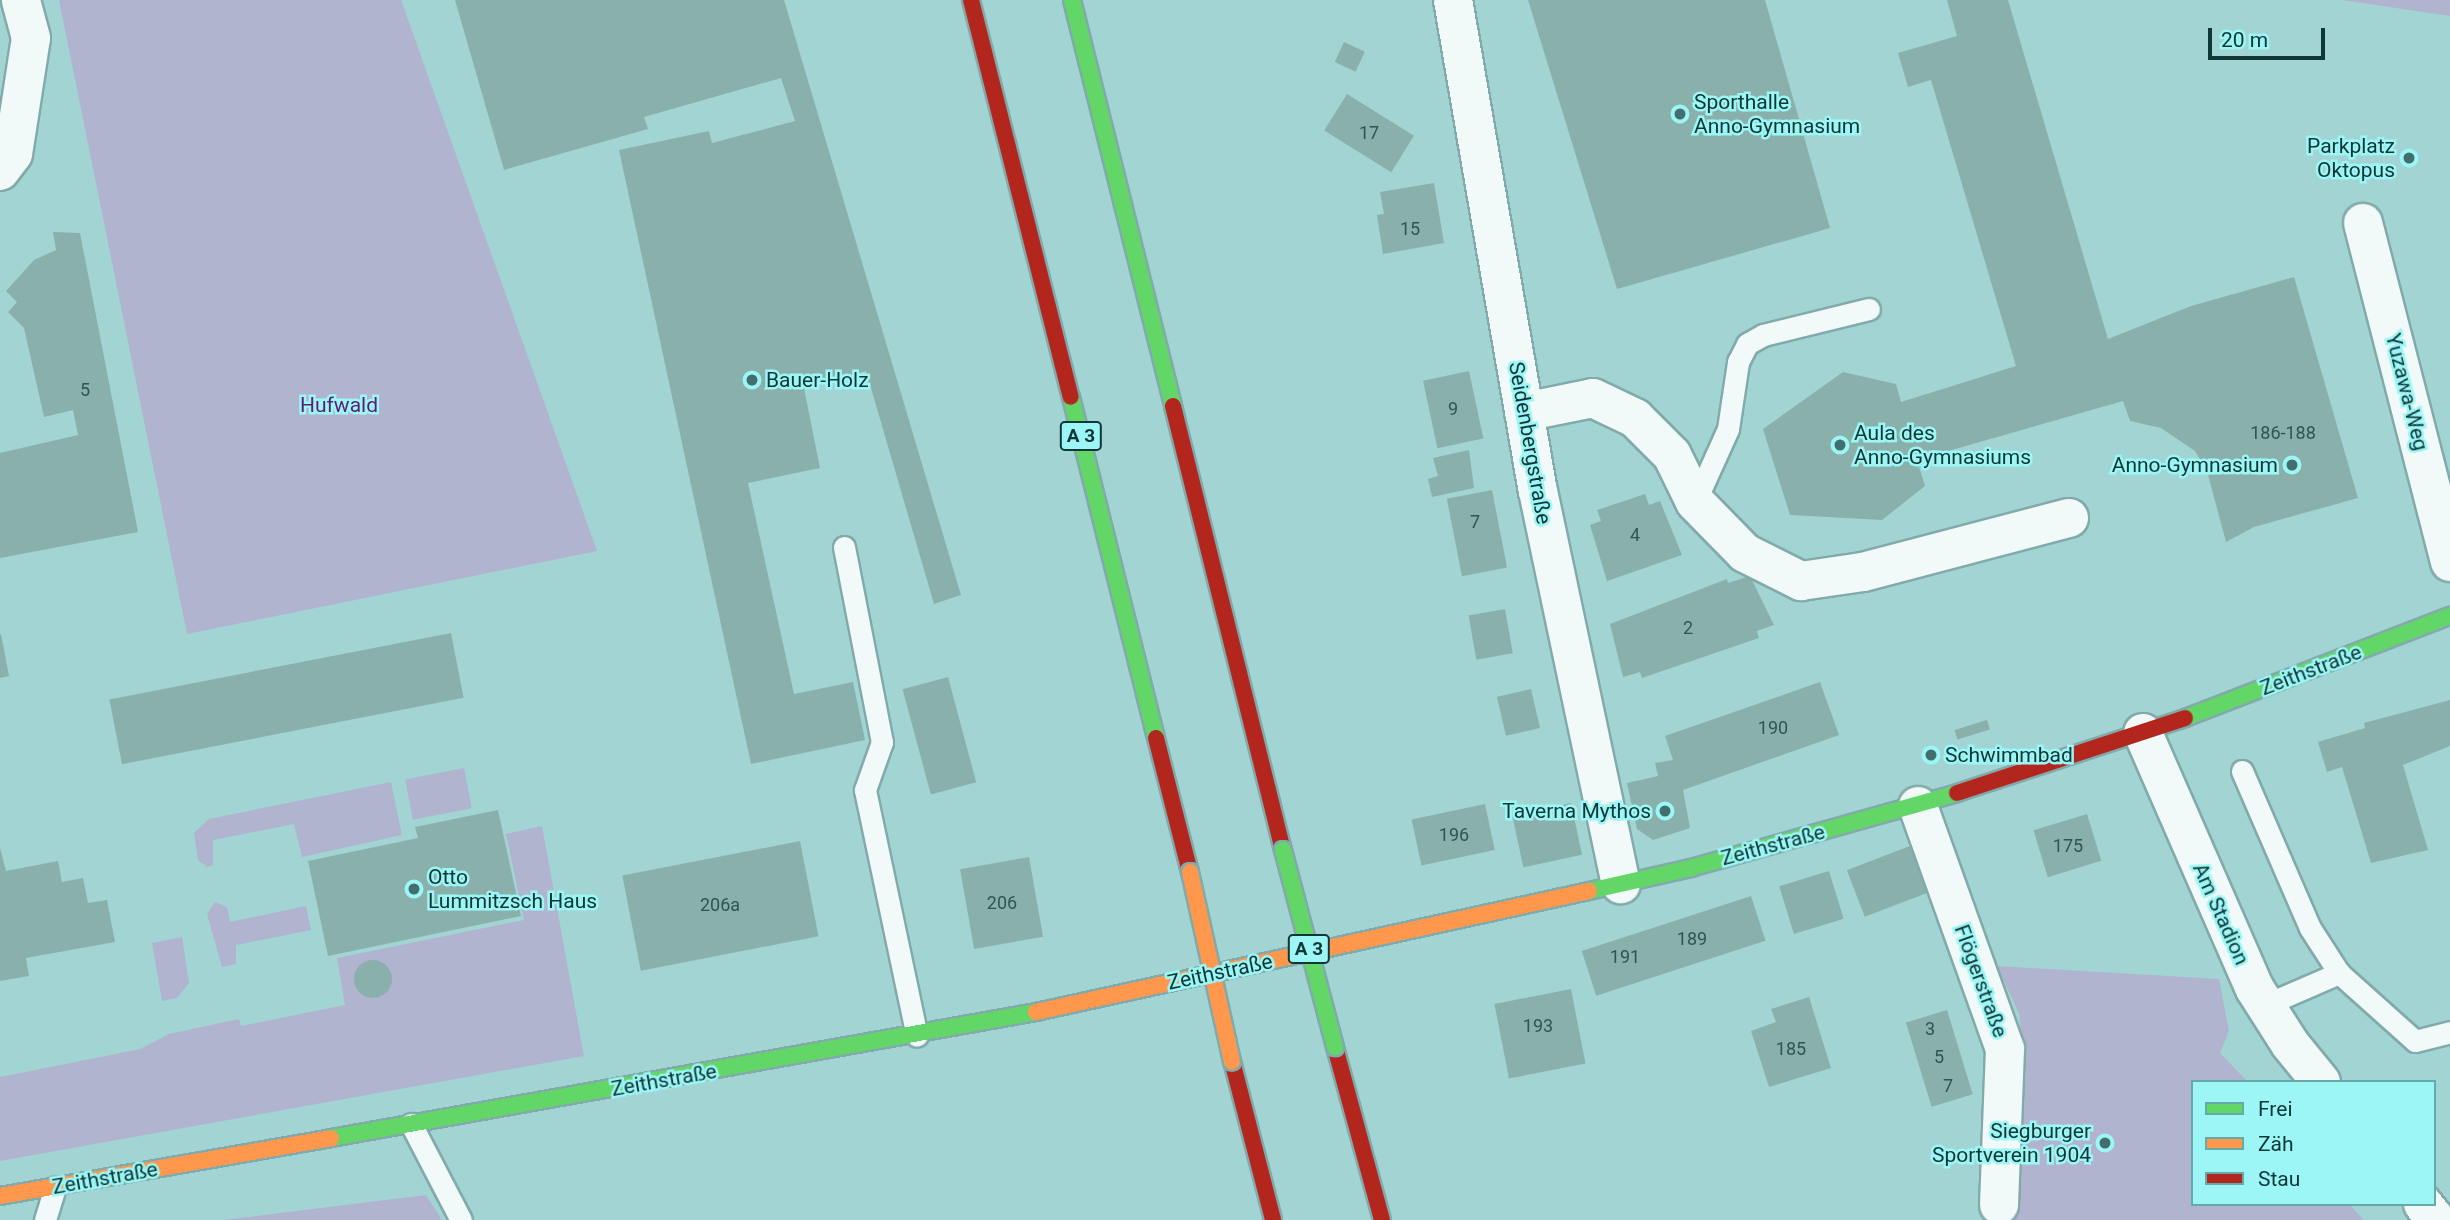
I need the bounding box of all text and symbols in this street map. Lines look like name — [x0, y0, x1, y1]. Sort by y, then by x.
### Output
scale bar — [2212, 14, 2329, 58]
text: 20 m — [2221, 28, 2268, 52]
place label: Sporthalle Anno-Gymnasium — [1694, 89, 1860, 139]
marker: Sporthalle Anno-Gymnasium — [1672, 106, 1688, 122]
house number: 17 — [1359, 122, 1379, 144]
place label: Parkplatz Oktopus — [2307, 133, 2395, 183]
marker: Parkplatz Oktopus — [2401, 150, 2417, 166]
house number: 15 — [1400, 218, 1420, 240]
street label: Yuzawa-Weg — [2380, 331, 2434, 453]
street label: Seidenbergstraße — [1503, 360, 1557, 526]
place label: Bauer-Holz — [766, 367, 869, 393]
marker: Bauer-Holz — [744, 372, 760, 388]
house number: 5 — [80, 379, 90, 401]
park label: Hufwald — [300, 392, 378, 418]
house number: 9 — [1448, 398, 1458, 420]
road number: A 3 — [1058, 420, 1104, 452]
place label: Aula des Anno-Gymnasiums — [1854, 420, 2031, 470]
house number: 186-188 — [2250, 422, 2316, 444]
marker: Aula des Anno-Gymnasiums — [1832, 437, 1848, 453]
place label: Anno-Gymnasium — [2112, 452, 2278, 478]
marker: Anno-Gymnasium — [2284, 457, 2300, 473]
house number: 7 — [1470, 511, 1480, 533]
house number: 4 — [1630, 524, 1640, 546]
house number: 2 — [1683, 617, 1693, 639]
street label: Zeithstraße — [2257, 639, 2365, 701]
house number: 190 — [1758, 717, 1788, 739]
place label: Schwimmbad — [1945, 742, 2073, 768]
marker: Schwimmbad — [1923, 747, 1939, 763]
place label: Taverna Mythos — [1502, 798, 1651, 824]
marker: Taverna Mythos — [1657, 803, 1673, 819]
street label: Zeithstraße — [1718, 819, 1828, 871]
house number: 196 — [1439, 824, 1469, 846]
house number: 175 — [2053, 835, 2083, 857]
street label: Am Stadion — [2187, 859, 2255, 969]
place label: Otto Lummitzsch Haus — [428, 864, 597, 914]
marker: Otto Lummitzsch Haus — [406, 881, 422, 897]
house number: 206 — [987, 892, 1017, 914]
house number: 206a — [700, 894, 740, 916]
street label: Flögerstraße — [1949, 921, 2013, 1041]
house number: 189 — [1677, 928, 1707, 950]
road number: A 3 — [1286, 934, 1332, 965]
house number: 191 — [1610, 946, 1640, 968]
street label: Zeithstraße — [1165, 949, 1275, 995]
house number: 193 — [1523, 1015, 1553, 1037]
house number: 3 — [1925, 1018, 1935, 1040]
house number: 185 — [1776, 1038, 1806, 1060]
house number: 5 — [1934, 1046, 1944, 1068]
street label: Zeithstraße — [609, 1058, 719, 1102]
house number: 7 — [1943, 1075, 1953, 1097]
legend — [2191, 1080, 2436, 1206]
text: Frei — [2258, 1097, 2293, 1121]
place label: Siegburger Sportverein 1904 — [1932, 1118, 2091, 1168]
text: Zäh — [2258, 1132, 2294, 1156]
marker: Siegburger Sportverein 1904 — [2097, 1135, 2113, 1151]
street label: Zeithstraße — [50, 1156, 160, 1200]
text: Stau — [2258, 1167, 2300, 1191]

